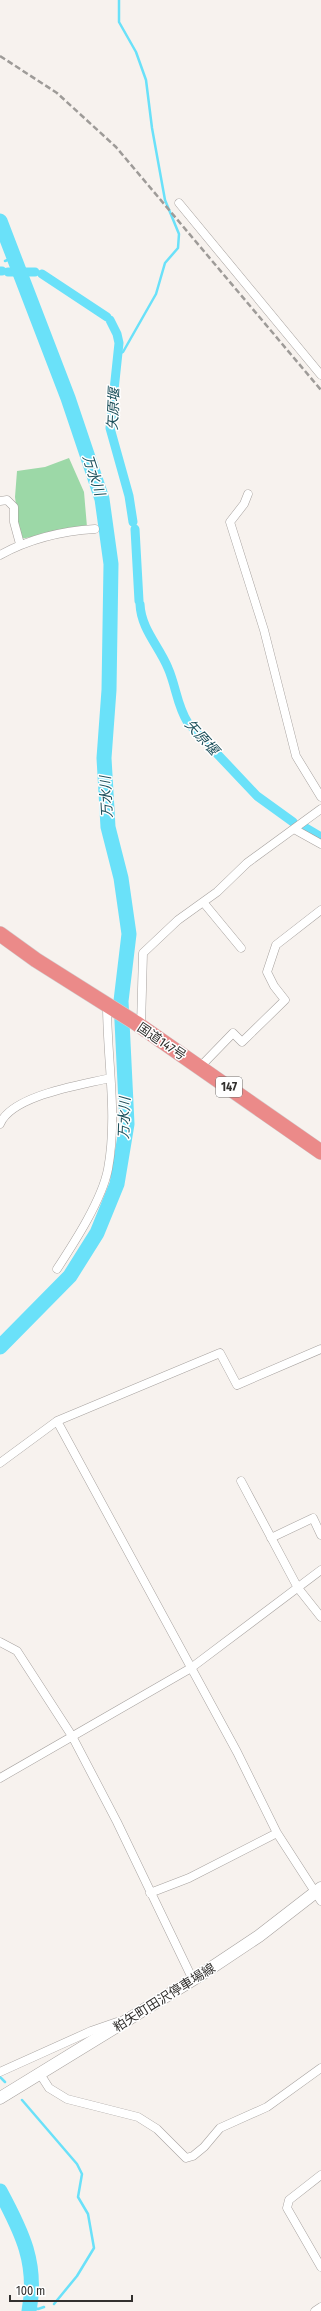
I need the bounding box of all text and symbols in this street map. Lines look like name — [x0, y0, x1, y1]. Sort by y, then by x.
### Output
water label: 矢原堰 — [104, 385, 123, 430]
water label: 万水川 — [79, 453, 109, 500]
water label: 矢原堰 — [181, 716, 224, 761]
water label: 万水川 — [97, 774, 116, 818]
street label: 国道147号 — [135, 1020, 189, 1063]
road number: 147 — [216, 1077, 242, 1097]
water label: 万水川 — [115, 1095, 134, 1139]
street label: 粕矢町田沢停車場線 — [111, 1960, 218, 2035]
scale bar — [10, 2277, 132, 2303]
text: 100 m — [16, 2284, 45, 2298]

